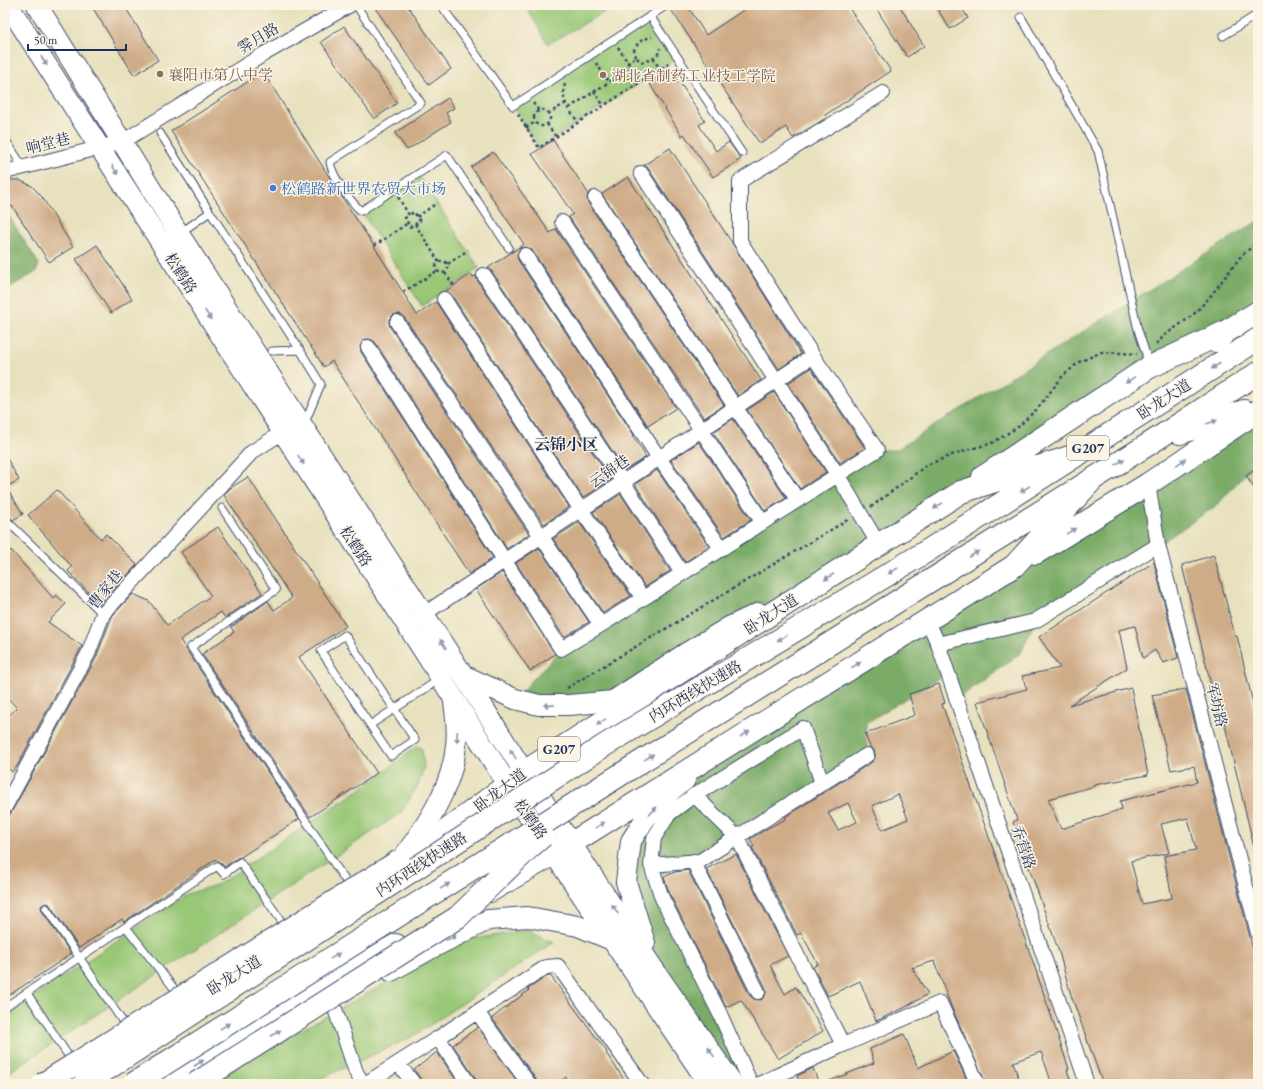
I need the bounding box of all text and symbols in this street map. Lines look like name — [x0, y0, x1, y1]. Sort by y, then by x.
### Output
street label: 霁月路 — [234, 18, 282, 58]
scale bar — [28, 26, 126, 52]
text: 50 m — [34, 32, 58, 48]
one-way arrow — [41, 55, 48, 67]
place label: 襄阳市第八中学 — [168, 65, 273, 84]
place label: 湖北省制药工业技工学院 — [611, 66, 776, 85]
marker: 襄阳市第八中学 — [155, 69, 165, 79]
marker: 湖北省制药工业技工学院 — [598, 70, 608, 80]
street label: 响堂巷 — [24, 128, 72, 158]
one-way arrow — [111, 165, 119, 175]
place label: 松鹤路新世界农贸大市场 — [281, 179, 446, 198]
marker: 松鹤路新世界农贸大市场 — [268, 183, 278, 193]
street label: 松鹤路 — [161, 249, 201, 297]
one-way arrow — [204, 310, 212, 320]
one-way arrow — [1210, 362, 1222, 369]
street label: 卧龙大道 — [1134, 375, 1194, 423]
one-way arrow — [1125, 376, 1135, 384]
one-way arrow — [1206, 419, 1218, 425]
district label: 云锦小区 — [534, 434, 598, 455]
road number: G207 — [1067, 436, 1109, 460]
street label: 云锦巷 — [585, 451, 633, 491]
one-way arrow — [297, 455, 305, 465]
one-way arrow — [1176, 458, 1187, 466]
one-way arrow — [1114, 459, 1126, 466]
one-way arrow — [1020, 485, 1030, 493]
one-way arrow — [932, 503, 944, 510]
street label: 松鹤路 — [336, 522, 376, 570]
one-way arrow — [1066, 527, 1076, 535]
one-way arrow — [968, 550, 980, 557]
street label: 曹家巷 — [83, 566, 127, 612]
one-way arrow — [887, 568, 899, 575]
one-way arrow — [824, 573, 834, 581]
street label: 卧龙大道 — [741, 590, 801, 638]
one-way arrow — [776, 635, 788, 642]
one-way arrow — [439, 639, 447, 649]
street label: 内环西线快速路 — [645, 656, 745, 726]
one-way arrow — [850, 662, 862, 669]
street label: 军坊路 — [1202, 681, 1232, 729]
one-way arrow — [542, 702, 555, 708]
one-way arrow — [596, 718, 606, 726]
one-way arrow — [739, 730, 751, 737]
one-way arrow — [453, 731, 460, 743]
road number: G207 — [538, 737, 580, 761]
one-way arrow — [509, 748, 516, 760]
one-way arrow — [643, 753, 655, 760]
street label: 卧龙大道 — [470, 764, 530, 816]
street label: 松鹤路 — [510, 795, 552, 843]
one-way arrow — [648, 806, 658, 816]
one-way arrow — [594, 822, 606, 829]
street label: 乔营路 — [1008, 823, 1040, 871]
street label: 内环西线快速路 — [372, 827, 470, 901]
one-way arrow — [439, 882, 450, 890]
one-way arrow — [611, 904, 619, 914]
one-way arrow — [446, 935, 457, 941]
street label: 卧龙大道 — [204, 951, 264, 999]
one-way arrow — [330, 952, 340, 960]
one-way arrow — [219, 1022, 231, 1029]
one-way arrow — [271, 1029, 281, 1037]
one-way arrow — [707, 1047, 715, 1057]
one-way arrow — [194, 1059, 204, 1067]

